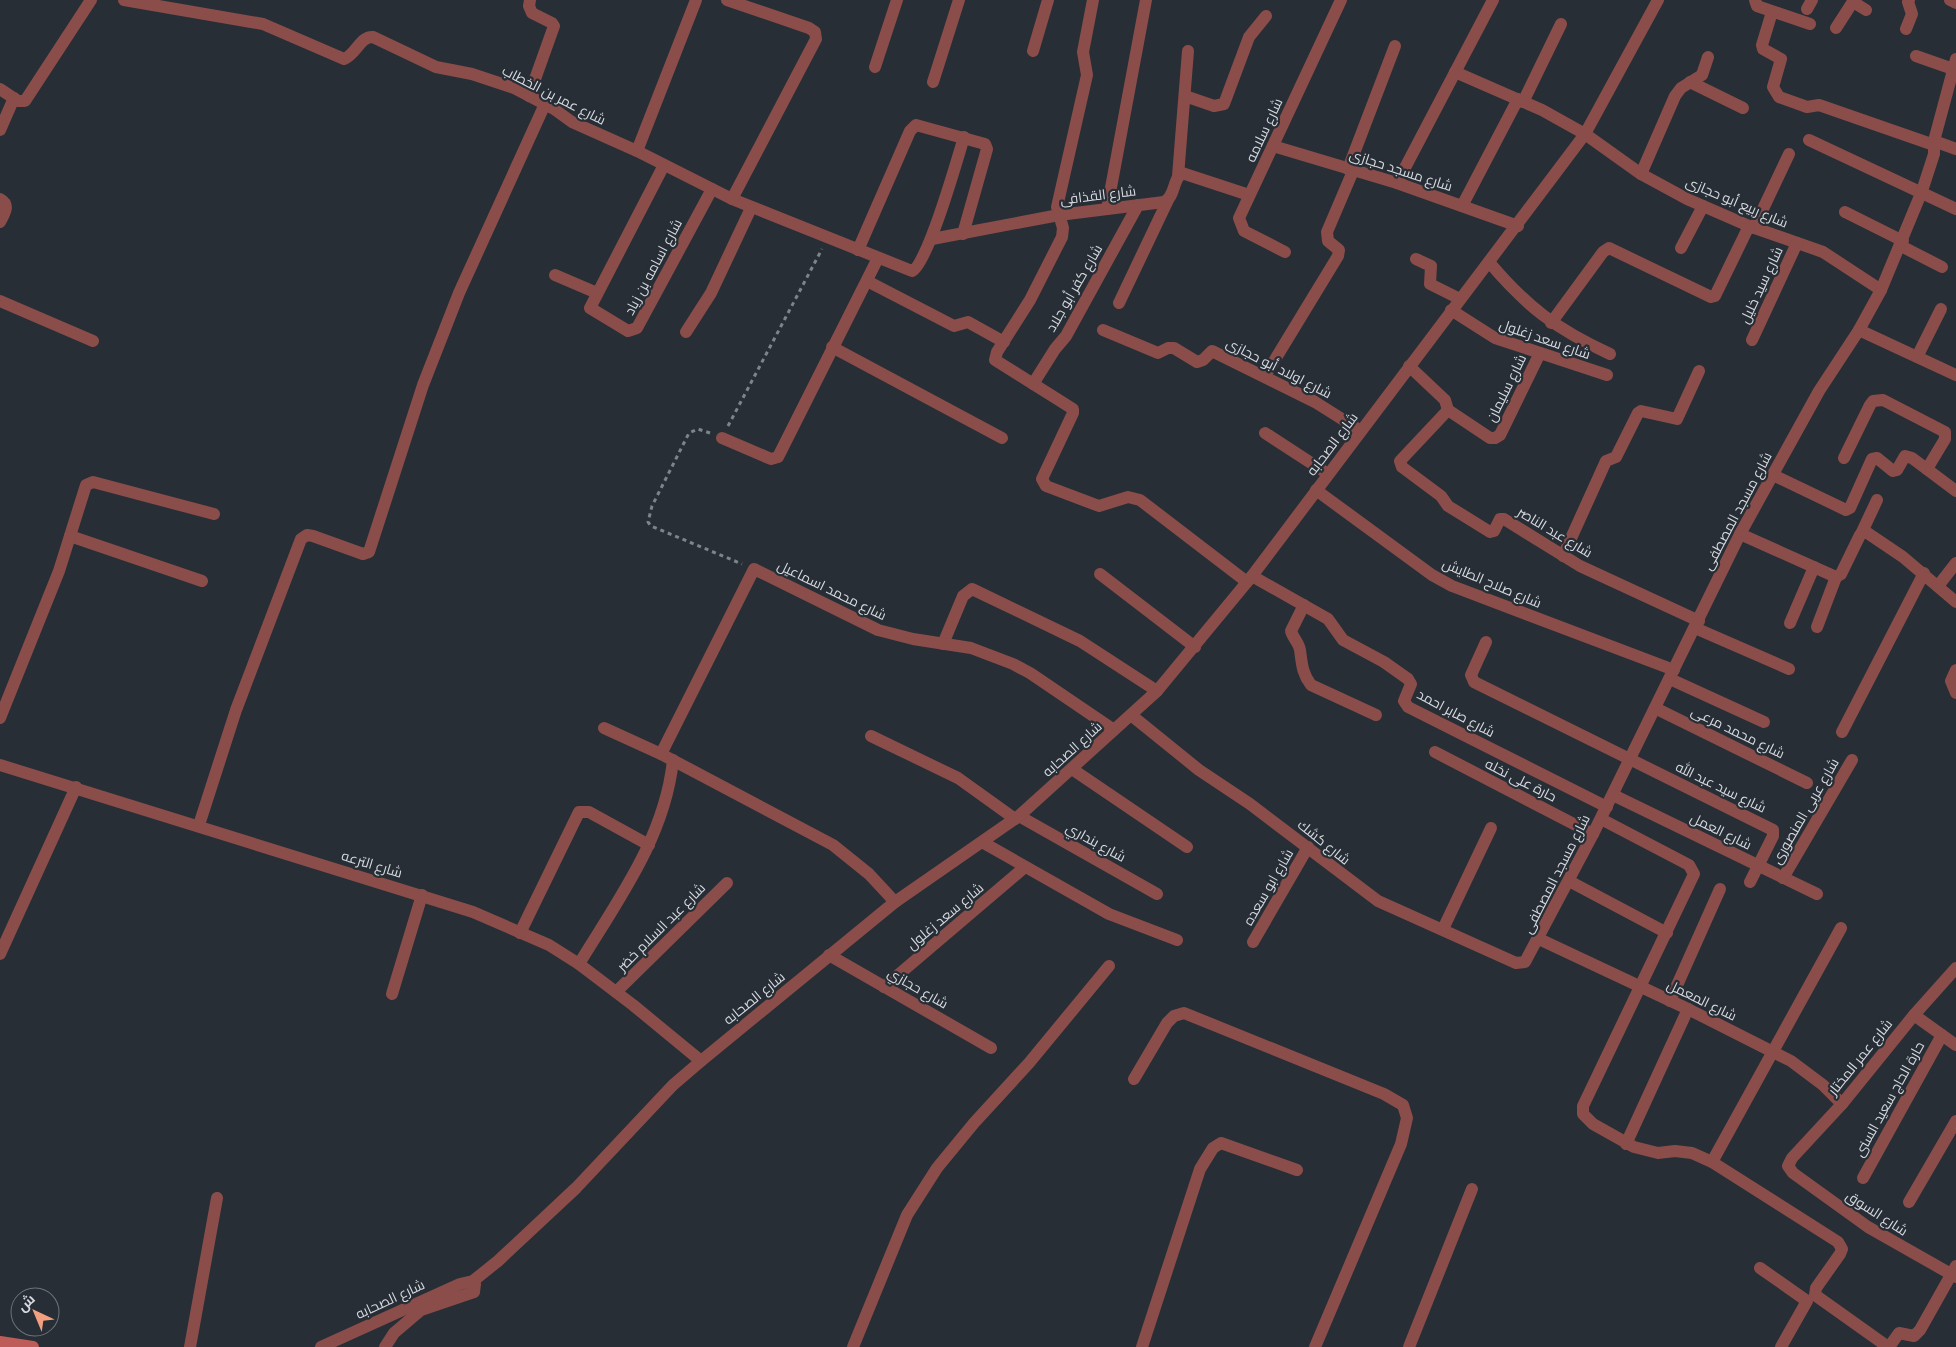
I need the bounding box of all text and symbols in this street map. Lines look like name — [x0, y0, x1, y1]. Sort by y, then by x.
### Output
street label: شارع عمر بن الخطاب — [499, 60, 609, 130]
street label: شارع سلامه — [1240, 95, 1288, 165]
street label: شارع مسجد حجازى — [1347, 144, 1455, 196]
street label: شارع ربيع أبو حجازى — [1683, 171, 1791, 233]
street label: شارع القذافى — [1059, 180, 1137, 210]
street label: شارع اسامه بن زياد — [619, 215, 687, 319]
street label: شارع كفر أبو جلاد — [1041, 240, 1107, 336]
street label: شارع سيد خليل — [1734, 243, 1788, 327]
street label: شارع سعد زغلول — [1497, 314, 1593, 364]
street label: شارع اولاد أبو حجازى — [1223, 333, 1335, 403]
street label: شارع سليمان — [1481, 351, 1531, 425]
street label: شارع الصحابه — [1302, 408, 1362, 480]
street label: شارع مسجد المصطفى — [1697, 448, 1777, 574]
street label: شارع عبد الناصر — [1513, 501, 1596, 562]
street label: شارع صلاح الطايش — [1439, 553, 1545, 613]
street label: شارع محمد اسماعيل — [774, 555, 890, 625]
street label: شارع صابر احمد — [1413, 684, 1499, 742]
street label: شارع محمد مرعى — [1688, 701, 1788, 763]
street label: شارع الصحابه — [1038, 717, 1106, 781]
street label: حارة على نخله — [1482, 753, 1560, 807]
street label: شارع عربى المنصورى — [1766, 754, 1844, 868]
street label: شارع سيد عبد الله — [1672, 756, 1770, 818]
street label: شارع العمل — [1687, 808, 1755, 854]
street label: شارع مسجد المصطفى — [1517, 811, 1595, 937]
street label: شارع كشك — [1293, 815, 1355, 869]
street label: شارع بنداري — [1061, 817, 1130, 868]
street label: شارع الترعه — [339, 845, 405, 883]
street label: شارع ابو سعده — [1238, 845, 1298, 929]
street label: شارع عبد السلام خضر — [611, 878, 710, 977]
street label: شارع سعد زغلول — [902, 878, 988, 954]
street label: شارع حجازي — [883, 963, 952, 1015]
street label: شارع الصحابه — [719, 967, 789, 1029]
street label: شارع المعمل — [1664, 974, 1740, 1026]
street label: شارع عمر المختار — [1822, 1015, 1897, 1100]
street label: حارة الحاج سعيد السنى — [1849, 1038, 1929, 1160]
street label: شارع السوق — [1842, 1185, 1912, 1241]
street label: شارع الصحابه — [352, 1274, 428, 1324]
north arrow — [10, 1287, 60, 1337]
text: ش — [13, 1289, 39, 1316]

